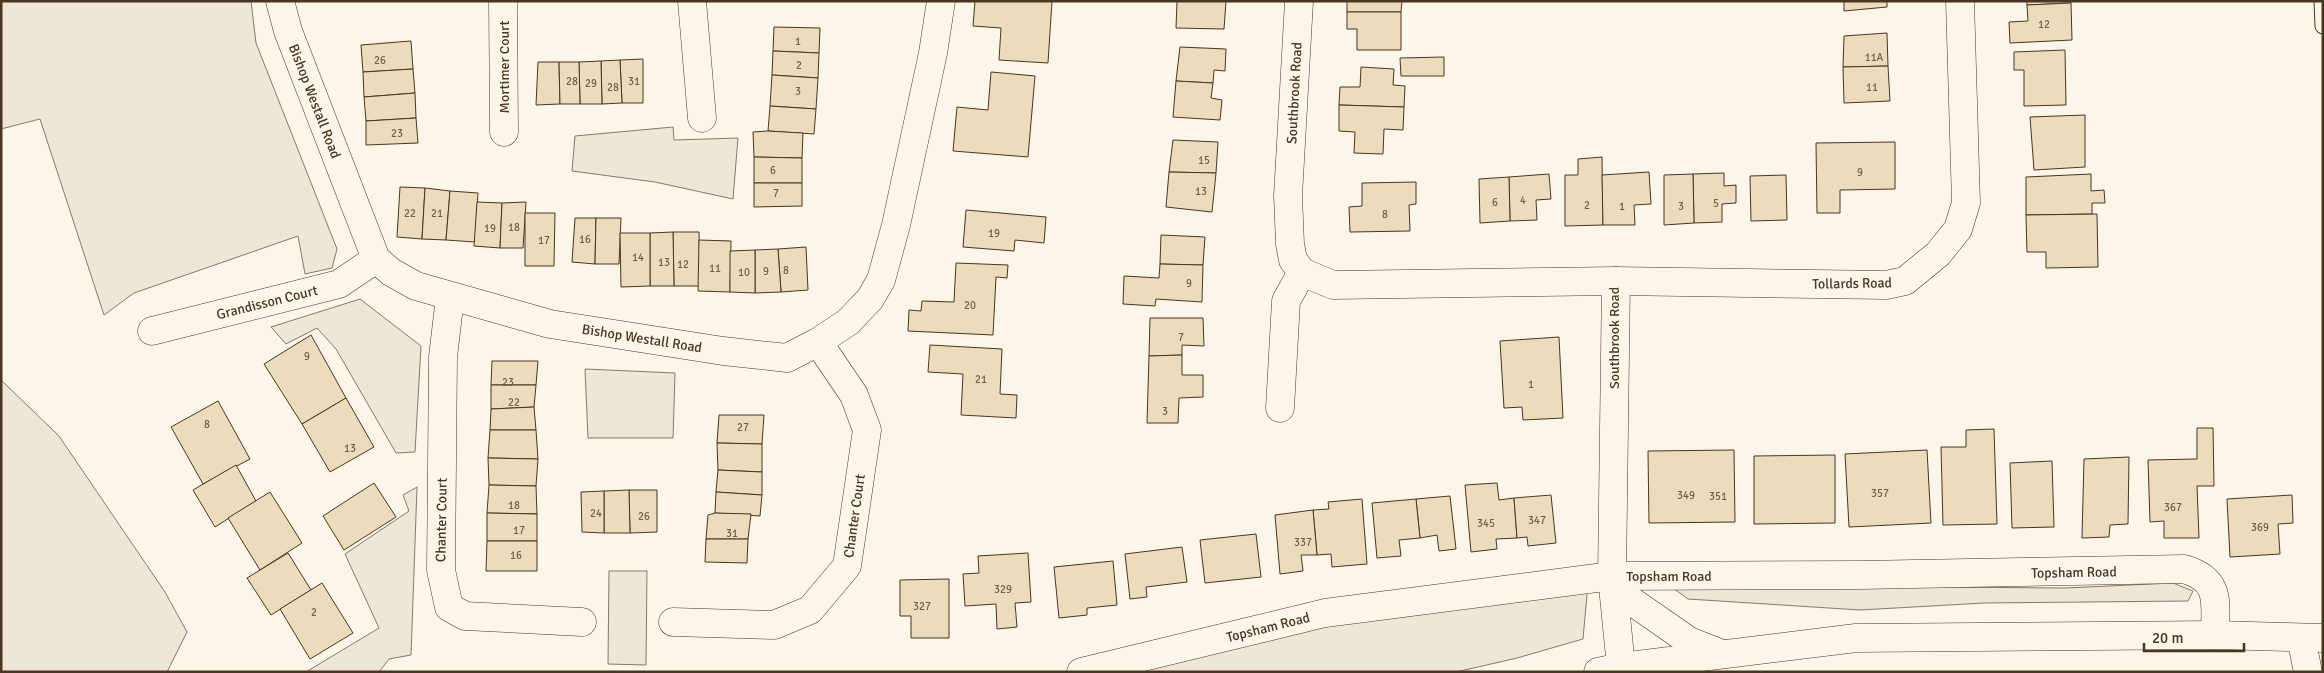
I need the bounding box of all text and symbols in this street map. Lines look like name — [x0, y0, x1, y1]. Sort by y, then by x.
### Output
house number: 12 — [2038, 18, 2050, 31]
street label: Mortimer Court — [496, 20, 513, 113]
house number: 1 — [795, 35, 801, 48]
street label: Bishop Westall Road — [285, 41, 344, 161]
street label: Southbrook Road — [1283, 42, 1306, 144]
house number: 11A — [1865, 51, 1884, 64]
house number: 26 — [374, 54, 386, 67]
house number: 2 — [796, 59, 802, 72]
house number: 28 — [566, 75, 578, 88]
house number: 31 — [628, 75, 640, 88]
house number: 29 — [585, 77, 597, 90]
house number: 28 — [607, 81, 619, 94]
house number: 11 — [1866, 81, 1878, 94]
house number: 3 — [795, 85, 801, 98]
house number: 23 — [391, 127, 403, 140]
house number: 15 — [1198, 154, 1210, 167]
house number: 6 — [770, 164, 776, 177]
house number: 9 — [1857, 166, 1863, 179]
house number: 13 — [1195, 185, 1207, 198]
house number: 7 — [773, 187, 779, 200]
house number: 4 — [1520, 194, 1526, 207]
house number: 6 — [1492, 196, 1498, 209]
house number: 5 — [1713, 197, 1719, 210]
house number: 2 — [1584, 199, 1590, 212]
house number: 1 — [1619, 200, 1625, 213]
house number: 3 — [1678, 200, 1684, 213]
house number: 22 — [404, 207, 416, 220]
house number: 21 — [431, 207, 443, 220]
house number: 8 — [1382, 208, 1388, 221]
house number: 18 — [508, 221, 520, 234]
house number: 19 — [484, 222, 496, 235]
house number: 19 — [988, 227, 1000, 240]
house number: 16 — [579, 233, 591, 246]
house number: 17 — [538, 234, 550, 247]
house number: 14 — [632, 251, 644, 264]
house number: 13 — [658, 256, 670, 269]
house number: 12 — [677, 258, 689, 271]
house number: 11 — [709, 262, 721, 275]
house number: 8 — [783, 264, 789, 277]
house number: 9 — [763, 265, 769, 278]
house number: 10 — [738, 266, 750, 279]
street label: Tollards Road — [1812, 274, 1892, 293]
house number: 9 — [1186, 277, 1192, 290]
street label: Grandisson Court — [215, 282, 320, 323]
street label: Southbrook Road — [1606, 287, 1623, 389]
house number: 20 — [964, 299, 976, 312]
street label: Bishop Westall Road — [581, 321, 703, 356]
house number: 7 — [1178, 331, 1184, 344]
house number: 9 — [304, 350, 310, 363]
house number: 21 — [975, 373, 987, 386]
house number: 23 — [502, 376, 514, 389]
house number: 1 — [1528, 378, 1534, 391]
house number: 22 — [508, 396, 520, 409]
house number: 3 — [1162, 405, 1168, 418]
house number: 8 — [204, 418, 210, 431]
house number: 27 — [737, 421, 749, 434]
house number: 13 — [344, 442, 356, 455]
street label: Chanter Court — [840, 473, 869, 559]
street label: Chanter Court — [432, 478, 451, 562]
house number: 357 — [1871, 487, 1889, 500]
house number: 349 — [1677, 489, 1695, 502]
house number: 351 — [1709, 490, 1727, 503]
house number: 18 — [508, 499, 520, 512]
house number: 367 — [2164, 501, 2182, 514]
house number: 24 — [590, 507, 602, 520]
house number: 26 — [638, 510, 650, 523]
house number: 347 — [1528, 514, 1546, 527]
house number: 345 — [1477, 517, 1495, 530]
house number: 369 — [2251, 521, 2269, 534]
house number: 17 — [513, 524, 525, 537]
house number: 31 — [726, 527, 738, 540]
house number: 337 — [1294, 536, 1312, 549]
house number: 16 — [510, 549, 522, 562]
street label: Topsham Road — [2031, 563, 2117, 582]
street label: Topsham Road — [1626, 568, 1712, 585]
house number: 329 — [994, 583, 1012, 596]
house number: 327 — [913, 600, 931, 613]
house number: 2 — [311, 606, 317, 619]
street label: Topsham Road — [1225, 609, 1312, 646]
scale bar — [2144, 620, 2244, 652]
text: 20 m — [2152, 629, 2183, 647]

